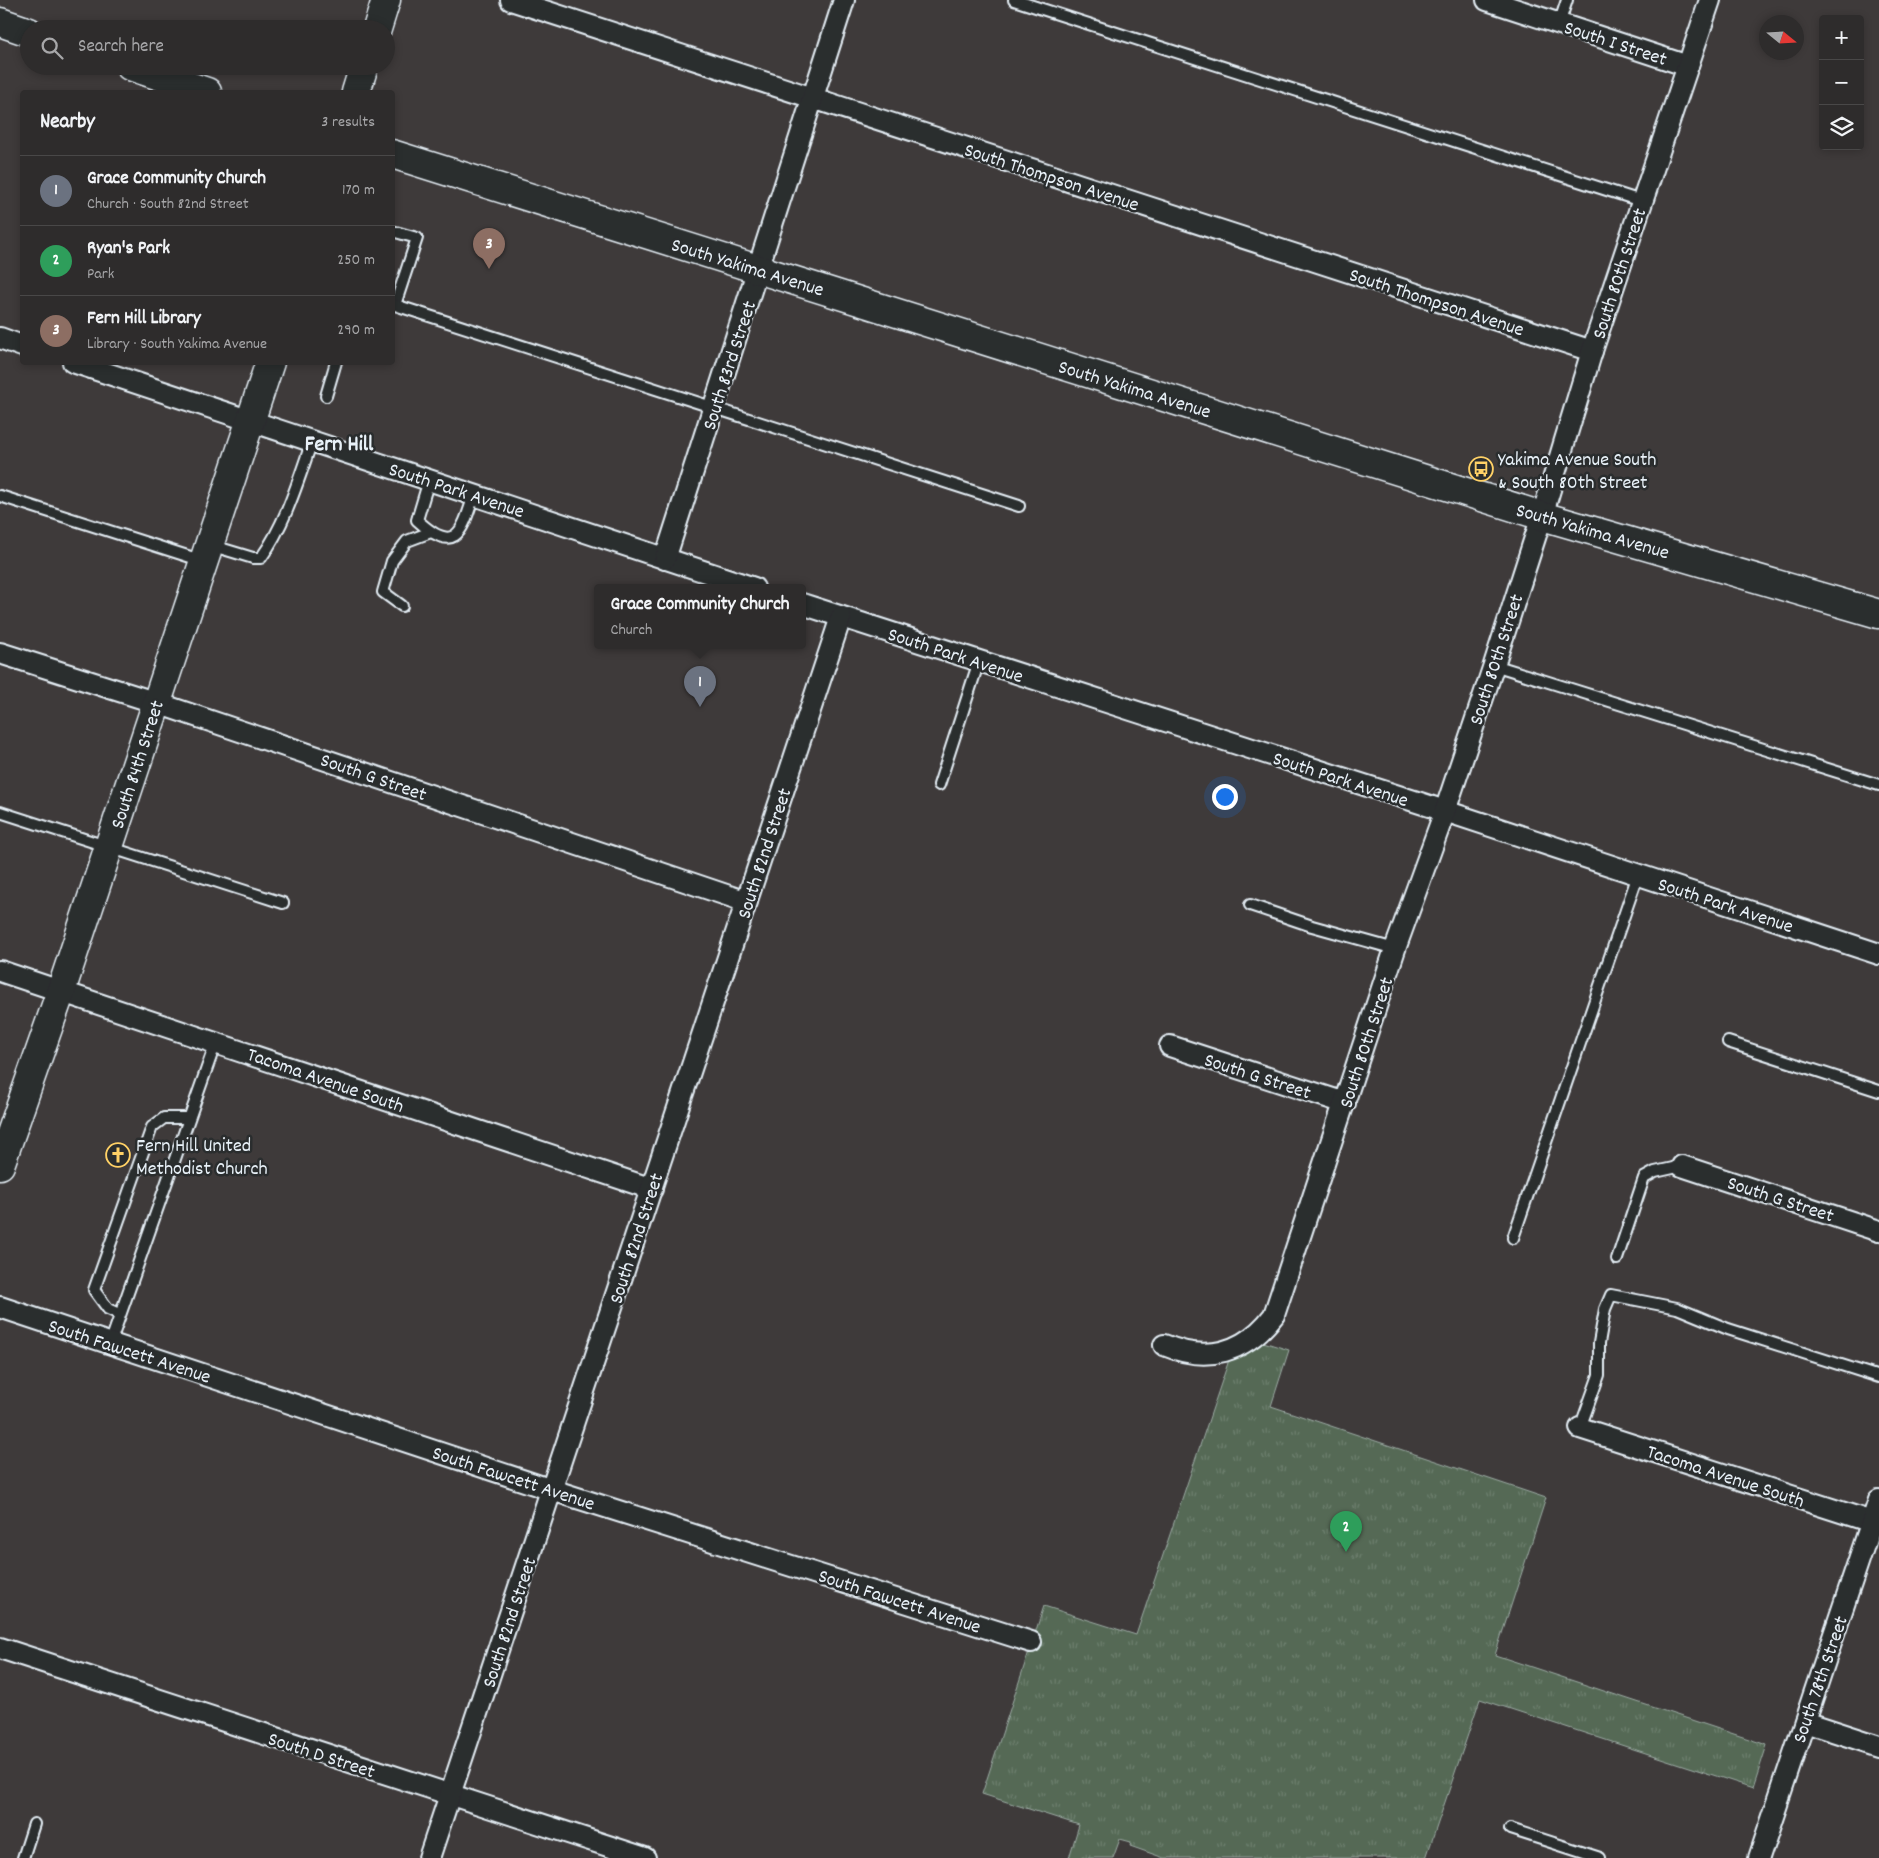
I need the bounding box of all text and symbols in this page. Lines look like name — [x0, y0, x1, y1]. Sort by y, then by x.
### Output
street label: South I Street — [1560, 15, 1670, 75]
north arrow — [1759, 15, 1804, 60]
map controls — [1819, 15, 1864, 150]
button: + — [1819, 15, 1864, 60]
search box — [20, 20, 395, 75]
icon: search — [38, 34, 66, 62]
text: Search here — [78, 34, 164, 61]
button: − — [1819, 60, 1864, 105]
button: layers — [1819, 105, 1864, 150]
text: Nearby — [40, 108, 95, 138]
text: 3 results — [321, 111, 375, 134]
street label: South Thompson Avenue — [960, 137, 1142, 220]
text: Grace Community Church — [87, 166, 266, 193]
text: 1 — [54, 179, 58, 202]
text: 170 m — [342, 179, 375, 202]
text: Church · South 82nd Street — [87, 193, 249, 216]
street label: South 80th Street — [1587, 205, 1655, 343]
pin: 3 — [473, 228, 505, 269]
street label: South Yakima Avenue — [667, 232, 827, 305]
text: Ryan's Park — [87, 236, 170, 263]
text: 2 — [53, 249, 60, 272]
text: 250 m — [337, 249, 375, 272]
street label: South Thompson Avenue — [1345, 262, 1527, 345]
text: Park — [87, 263, 114, 286]
street label: South 83rd Street — [697, 298, 765, 434]
text: Fern Hill Library — [87, 306, 201, 333]
text: 3 — [52, 319, 60, 342]
text: 290 m — [337, 319, 375, 342]
text: Library · South Yakima Avenue — [87, 333, 267, 356]
street label: South Yakima Avenue — [1054, 354, 1214, 427]
district label: Fern Hill — [305, 430, 374, 461]
place label: Yakima Avenue South & South 80th Street — [1498, 447, 1656, 498]
bus stop icon: Yakima Avenue South & South 80th Street — [1468, 456, 1494, 482]
street label: South Park Avenue — [385, 457, 528, 527]
street label: South Yakima Avenue — [1512, 498, 1672, 568]
popup — [594, 584, 806, 649]
street label: South 80th Street — [1464, 591, 1532, 729]
text: Grace Community Church — [610, 592, 790, 619]
text: Church — [610, 619, 652, 642]
street label: South Park Avenue — [884, 622, 1027, 692]
pin: 1 — [684, 666, 716, 707]
street label: South 84th Street — [105, 697, 173, 833]
street label: South Park Avenue — [1269, 746, 1412, 816]
street label: South G Street — [316, 748, 430, 810]
your location — [1212, 784, 1238, 810]
street label: South 82nd Street — [732, 785, 800, 923]
street label: South Park Avenue — [1654, 872, 1797, 942]
street label: South 80th Street — [1334, 974, 1402, 1112]
street label: Tacoma Avenue South — [243, 1042, 407, 1122]
street label: South G Street — [1200, 1047, 1314, 1108]
place label: Fern Hill United Methodist Church — [136, 1133, 268, 1184]
church icon: Fern Hill United Methodist Church — [105, 1142, 131, 1168]
street label: South 82nd Street — [604, 1170, 672, 1308]
street label: South G Street — [1723, 1170, 1837, 1231]
street label: South Fawcett Avenue — [44, 1313, 214, 1392]
street label: Tacoma Avenue South — [1643, 1439, 1807, 1517]
street label: South Fawcett Avenue — [428, 1440, 598, 1519]
pin: 2 — [1330, 1511, 1362, 1552]
street label: South 82nd Street — [477, 1554, 545, 1692]
street label: South Fawcett Avenue — [814, 1563, 984, 1642]
street label: South 78th Street — [1787, 1613, 1857, 1747]
street label: South D Street — [264, 1726, 378, 1787]

